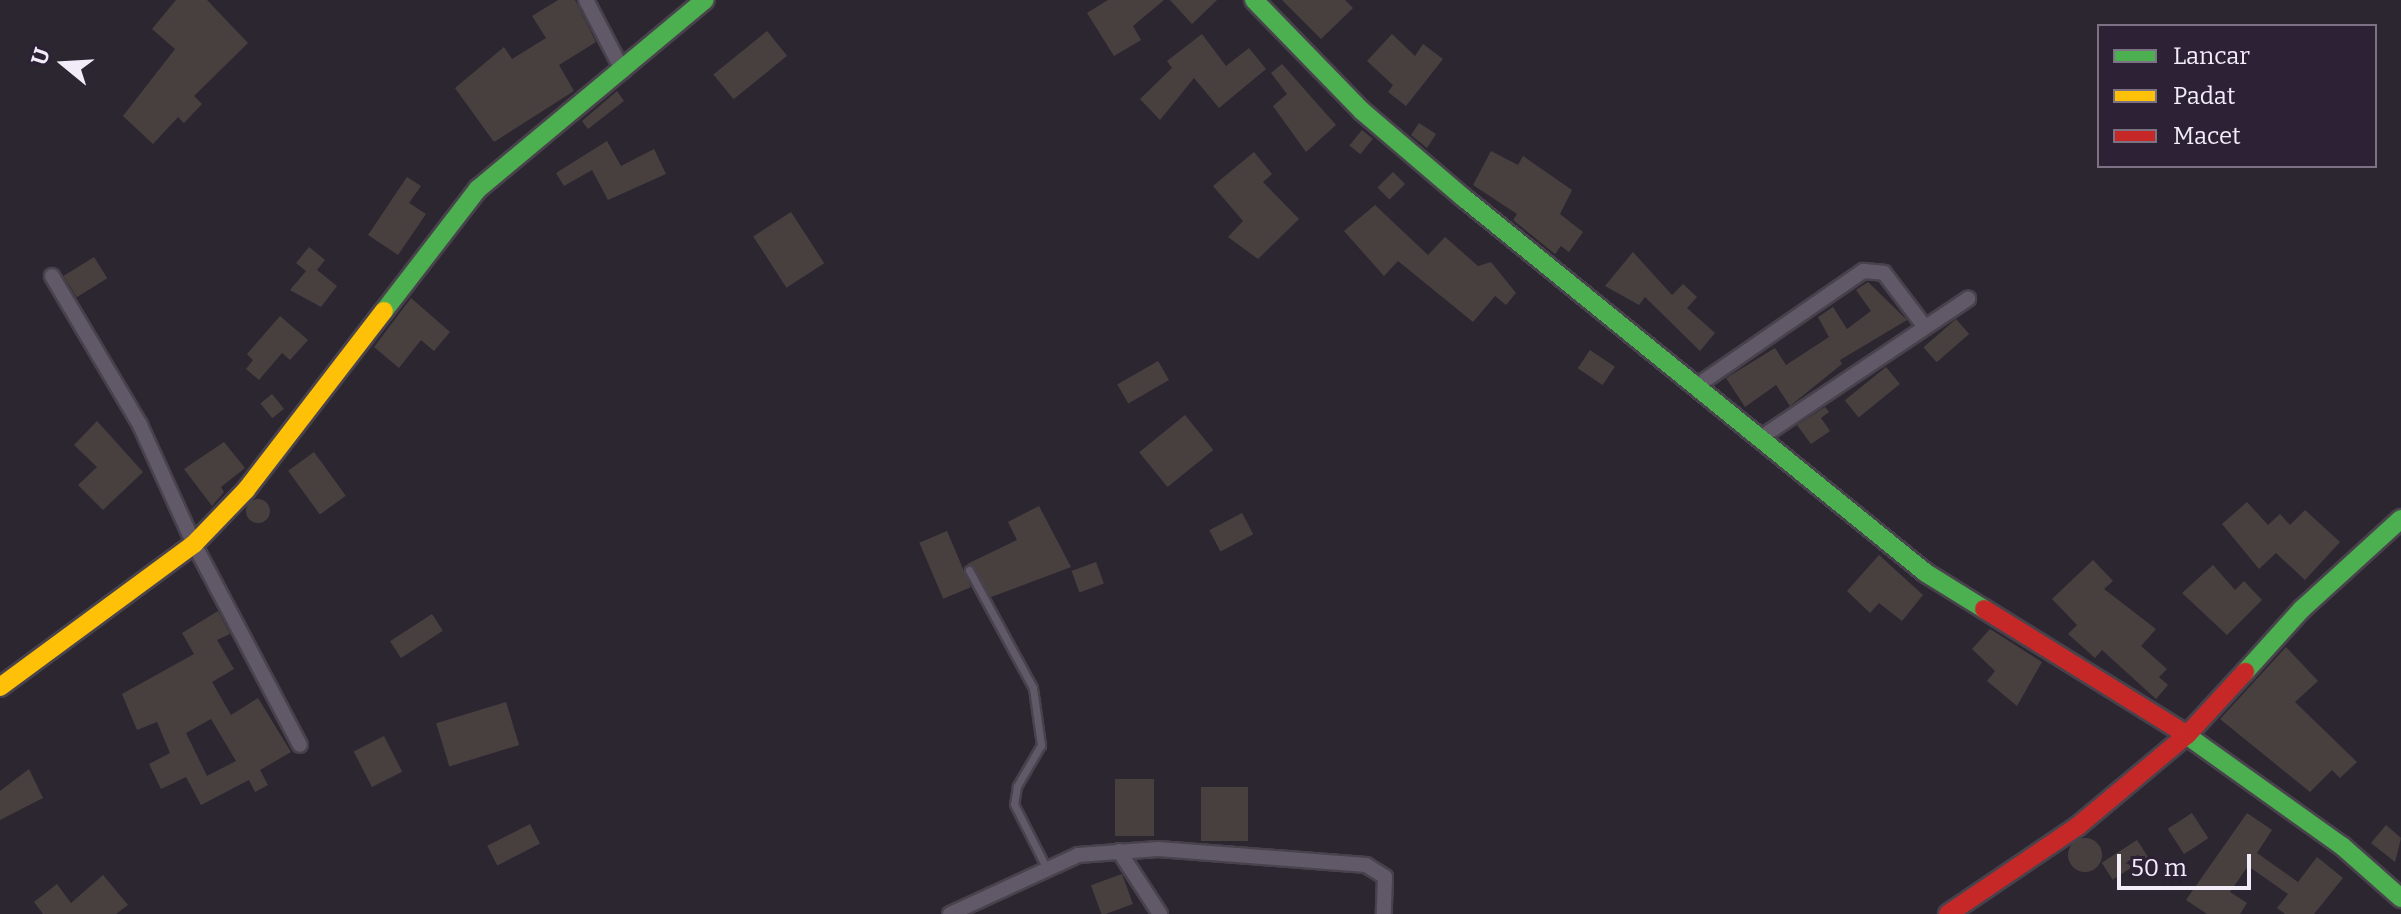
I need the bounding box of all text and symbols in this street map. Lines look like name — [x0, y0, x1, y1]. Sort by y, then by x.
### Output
north arrow — [24, 24, 104, 104]
legend — [2097, 24, 2377, 168]
text: Lancar — [2173, 42, 2250, 70]
text: U — [25, 45, 56, 68]
text: Padat — [2173, 82, 2236, 110]
text: Macet — [2173, 122, 2241, 150]
scale bar — [2121, 838, 2255, 888]
text: 50 m — [2131, 854, 2187, 882]

